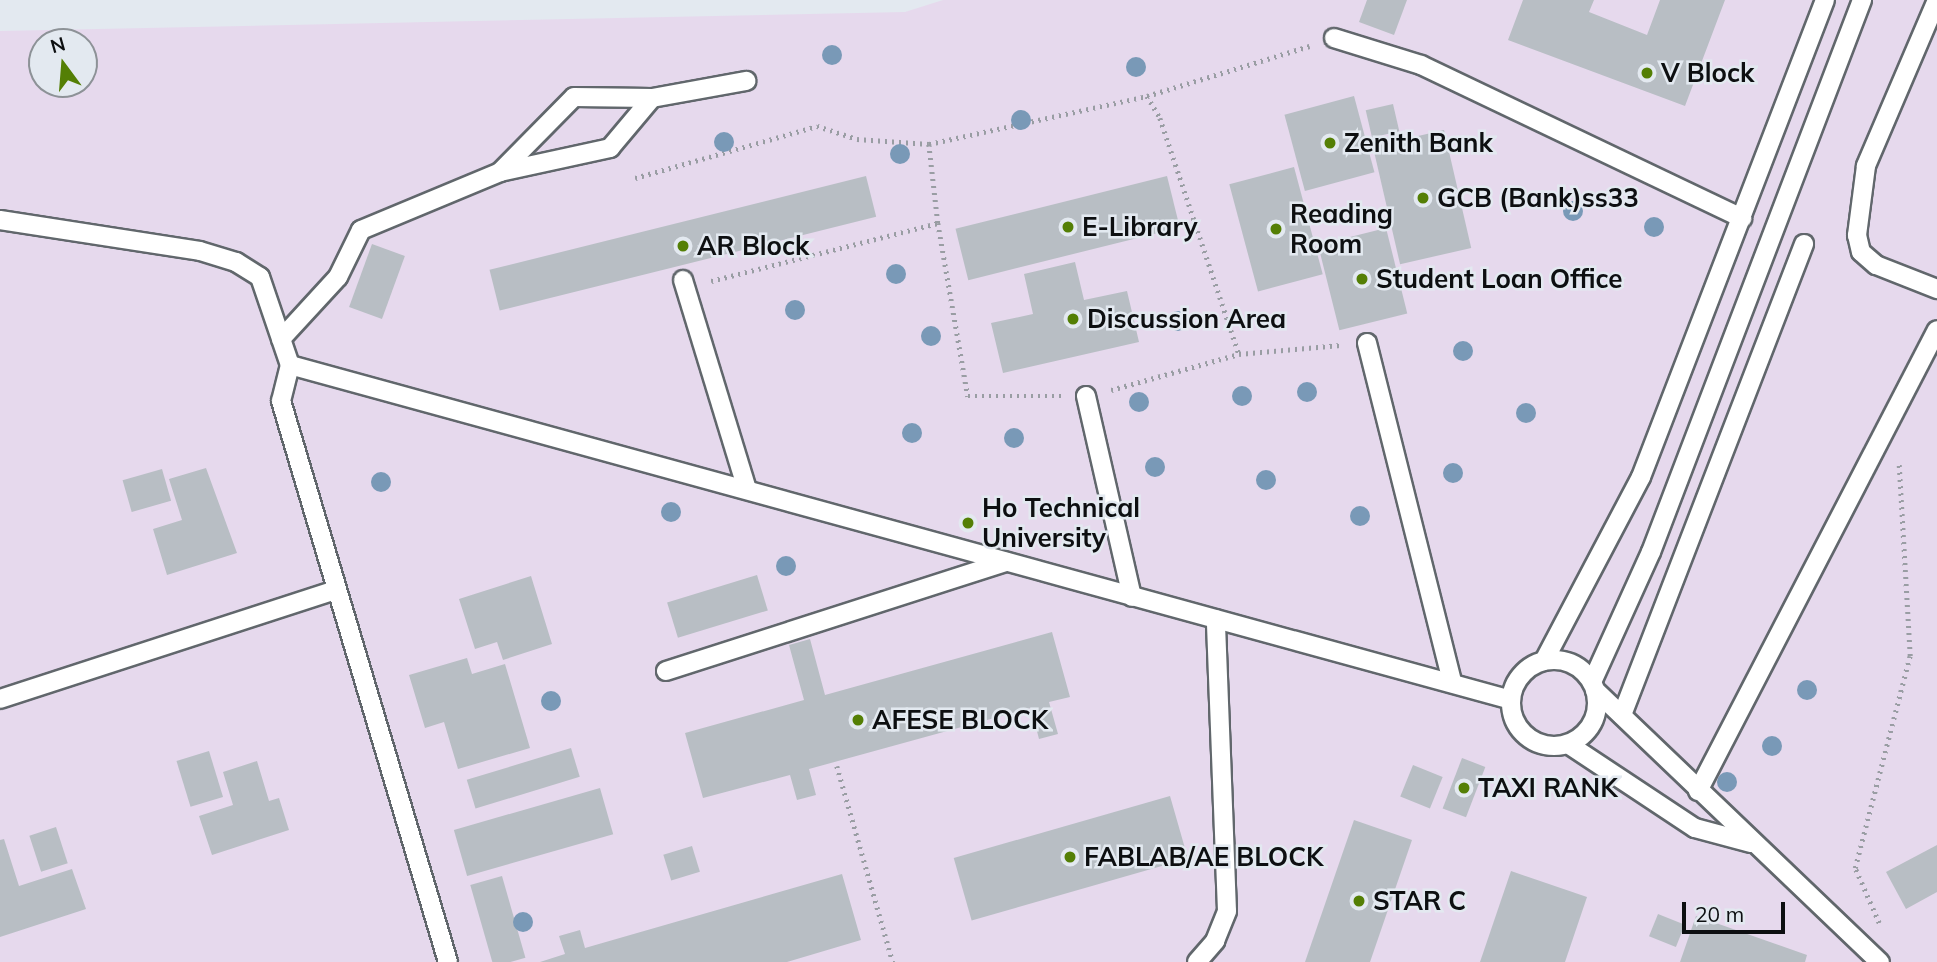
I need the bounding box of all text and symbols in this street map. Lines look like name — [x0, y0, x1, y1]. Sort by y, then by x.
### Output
north arrow — [28, 28, 98, 98]
text: N — [48, 31, 68, 58]
place label: V Block — [1661, 57, 1754, 89]
marker: V Block — [1639, 65, 1655, 81]
place label: Zenith Bank — [1344, 127, 1493, 159]
marker: Zenith Bank — [1322, 135, 1338, 151]
place label: GCB (Bank)ss33 — [1437, 182, 1639, 214]
marker: GCB (Bank)ss33 — [1415, 190, 1431, 206]
place label: Reading Room — [1290, 198, 1393, 260]
place label: E-Library — [1082, 211, 1198, 243]
marker: E-Library — [1060, 219, 1076, 235]
marker: Reading Room — [1268, 221, 1284, 237]
place label: AR Block — [697, 230, 809, 262]
marker: AR Block — [675, 238, 691, 254]
place label: Student Loan Office — [1376, 263, 1623, 295]
marker: Student Loan Office — [1354, 271, 1370, 287]
place label: Discussion Area — [1087, 303, 1286, 335]
marker: Discussion Area — [1065, 311, 1081, 327]
place label: Ho Technical University — [982, 492, 1140, 554]
marker: Ho Technical University — [960, 515, 976, 531]
place label: AFESE BLOCK — [872, 704, 1048, 736]
marker: AFESE BLOCK — [850, 712, 866, 728]
place label: TAXI RANK — [1478, 772, 1617, 804]
marker: TAXI RANK — [1456, 780, 1472, 796]
place label: FABLAB/AE BLOCK — [1084, 841, 1323, 873]
marker: FABLAB/AE BLOCK — [1062, 849, 1078, 865]
place label: STAR C — [1373, 885, 1466, 917]
scale bar — [1685, 888, 1788, 932]
marker: STAR C — [1351, 893, 1367, 909]
text: 20 m — [1695, 901, 1744, 927]

